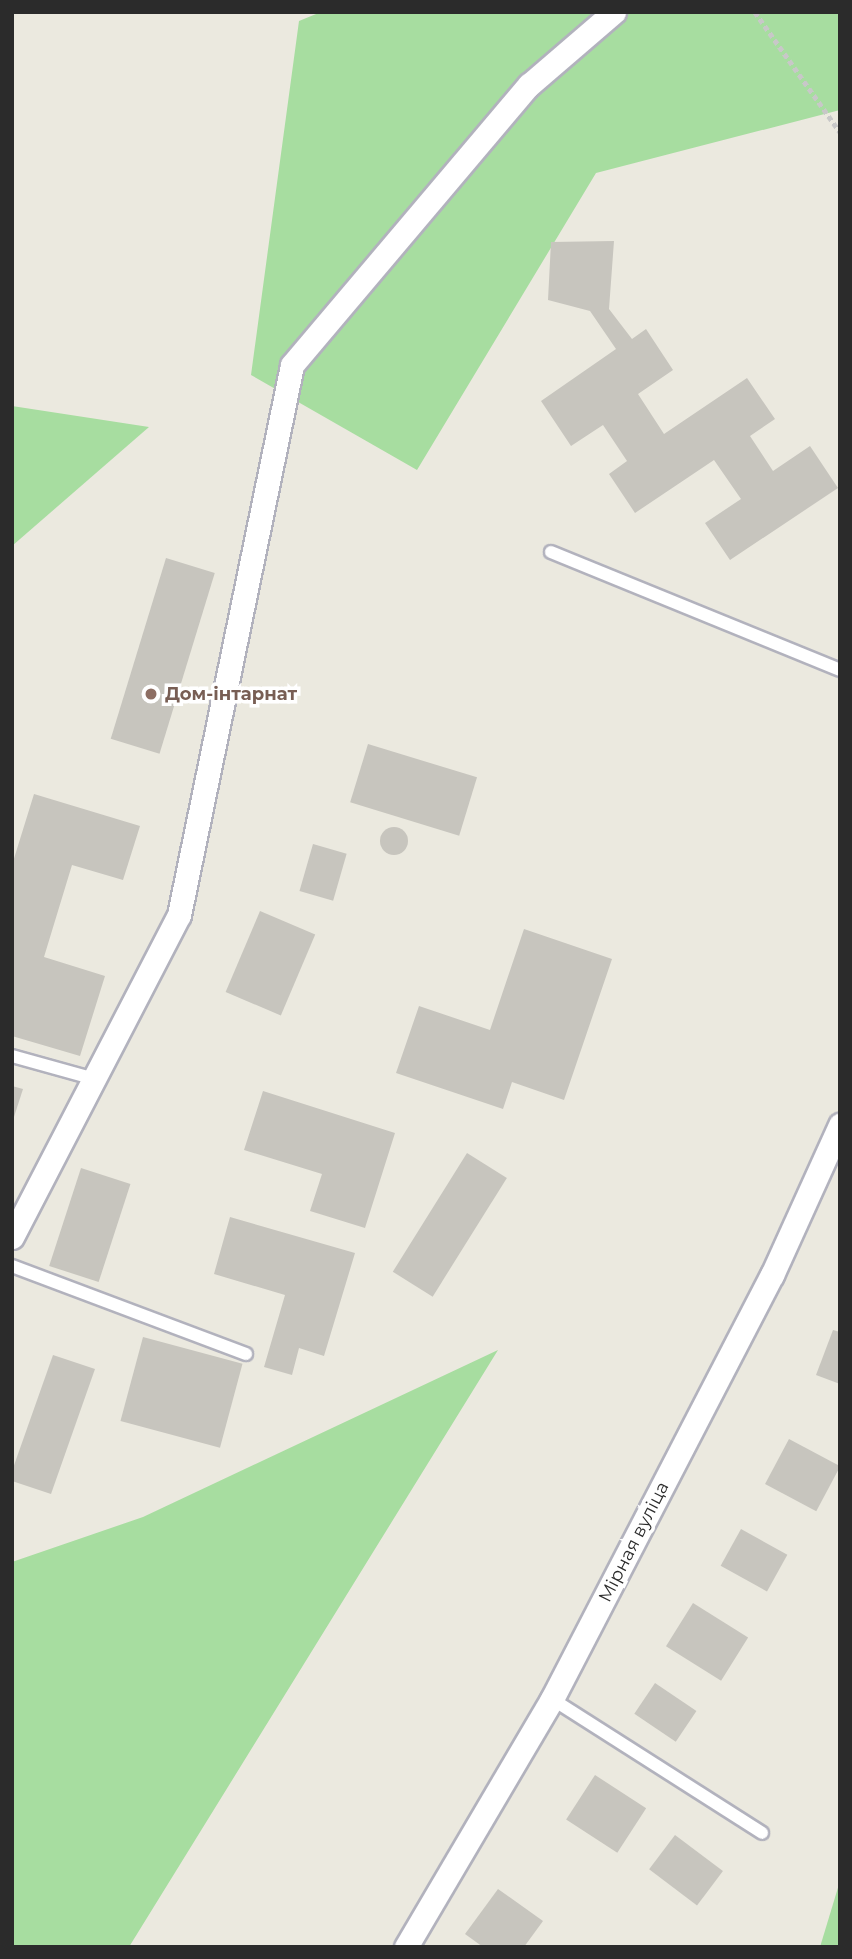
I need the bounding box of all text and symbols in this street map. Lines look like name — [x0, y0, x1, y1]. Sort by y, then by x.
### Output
place label: Дом-інтарнат — [165, 683, 297, 705]
marker: Дом-інтарнат — [143, 686, 159, 702]
street label: Мірная вуліца — [594, 1478, 674, 1606]

